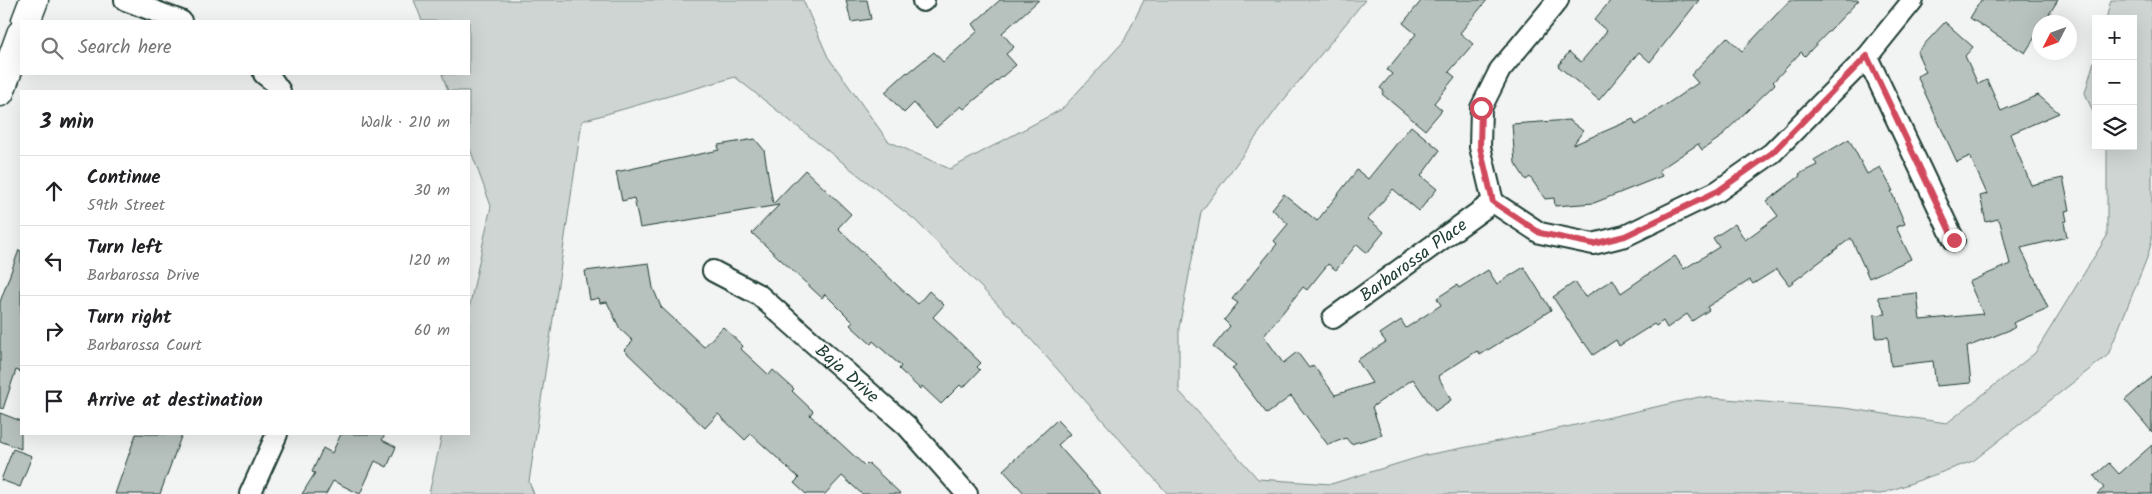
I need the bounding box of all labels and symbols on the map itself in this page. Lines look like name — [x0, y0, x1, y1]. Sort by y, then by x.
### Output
north arrow — [2032, 15, 2077, 60]
route start — [1470, 97, 1493, 120]
street label: Barbarossa Place — [1354, 212, 1474, 310]
route end — [1943, 229, 1966, 252]
street label: Baja Drive — [808, 338, 885, 411]

